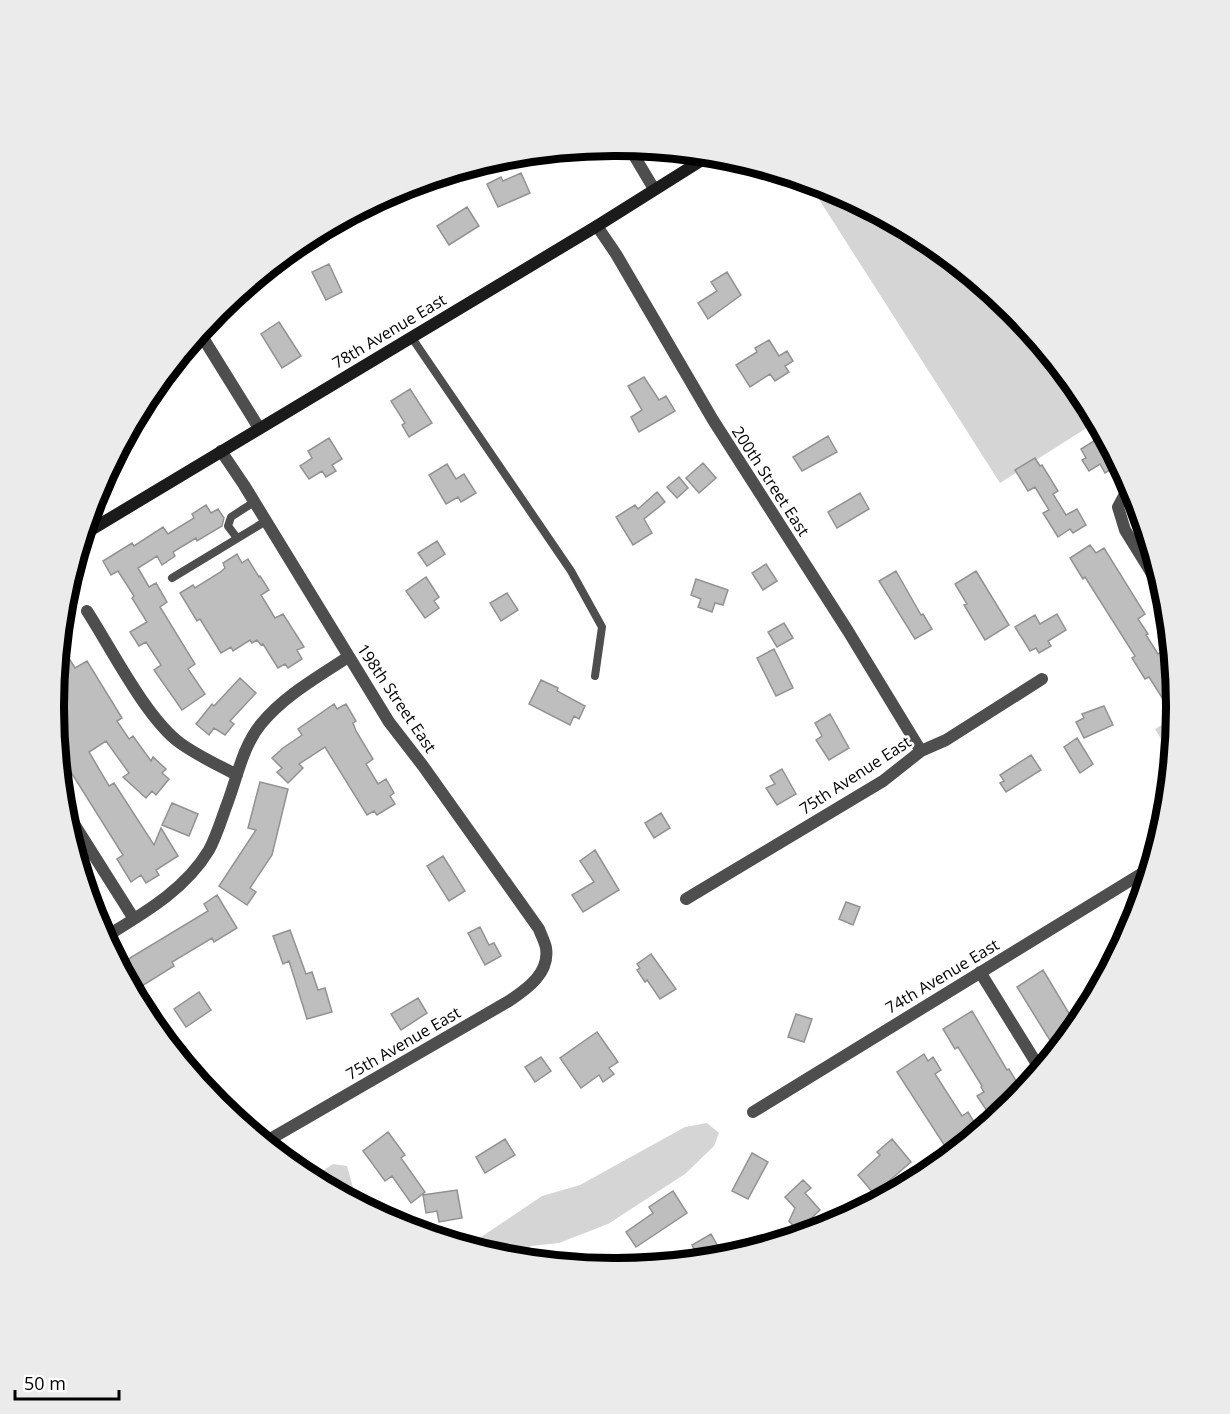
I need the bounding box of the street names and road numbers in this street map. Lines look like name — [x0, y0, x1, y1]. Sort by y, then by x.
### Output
street label: 78th Avenue East — [328, 288, 450, 374]
street label: 200th Street East — [727, 422, 815, 541]
street label: 198th Street East — [352, 639, 442, 757]
street label: 75th Avenue East — [795, 731, 915, 819]
street label: 74th Avenue East — [881, 933, 1003, 1019]
street label: 75th Avenue East — [342, 1001, 465, 1085]

